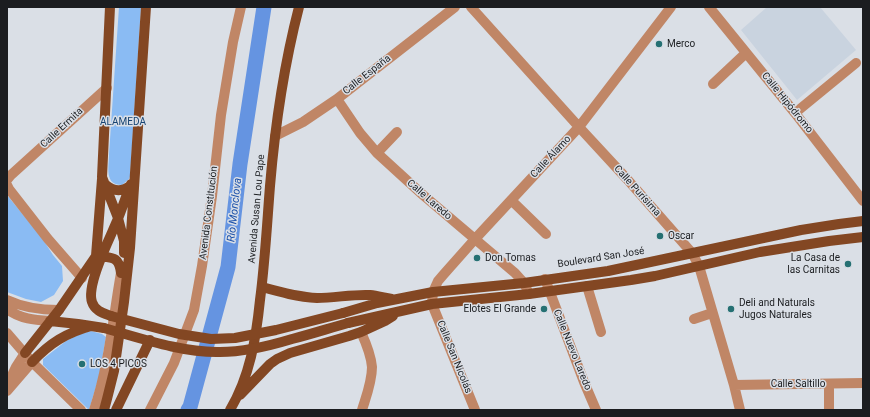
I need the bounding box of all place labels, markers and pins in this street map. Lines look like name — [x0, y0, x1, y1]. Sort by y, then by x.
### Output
place label: Merco — [667, 38, 695, 50]
marker: Merco — [654, 39, 664, 49]
place label: Oscar — [668, 230, 694, 242]
marker: Oscar — [655, 231, 665, 241]
place label: Don Tomas — [485, 252, 536, 264]
place label: La Casa de las Carnitas — [787, 252, 840, 276]
marker: Don Tomas — [472, 253, 482, 263]
marker: La Casa de las Carnitas — [843, 259, 853, 269]
place label: Deli and Naturals Jugos Naturales — [739, 297, 815, 320]
place label: Elotes El Grande — [463, 303, 536, 315]
marker: Elotes El Grande — [539, 304, 549, 314]
marker: Deli and Naturals Jugos Naturales — [726, 304, 736, 314]
place label: LOS 4 PICOS — [90, 358, 147, 370]
marker: LOS 4 PICOS — [77, 359, 87, 369]

